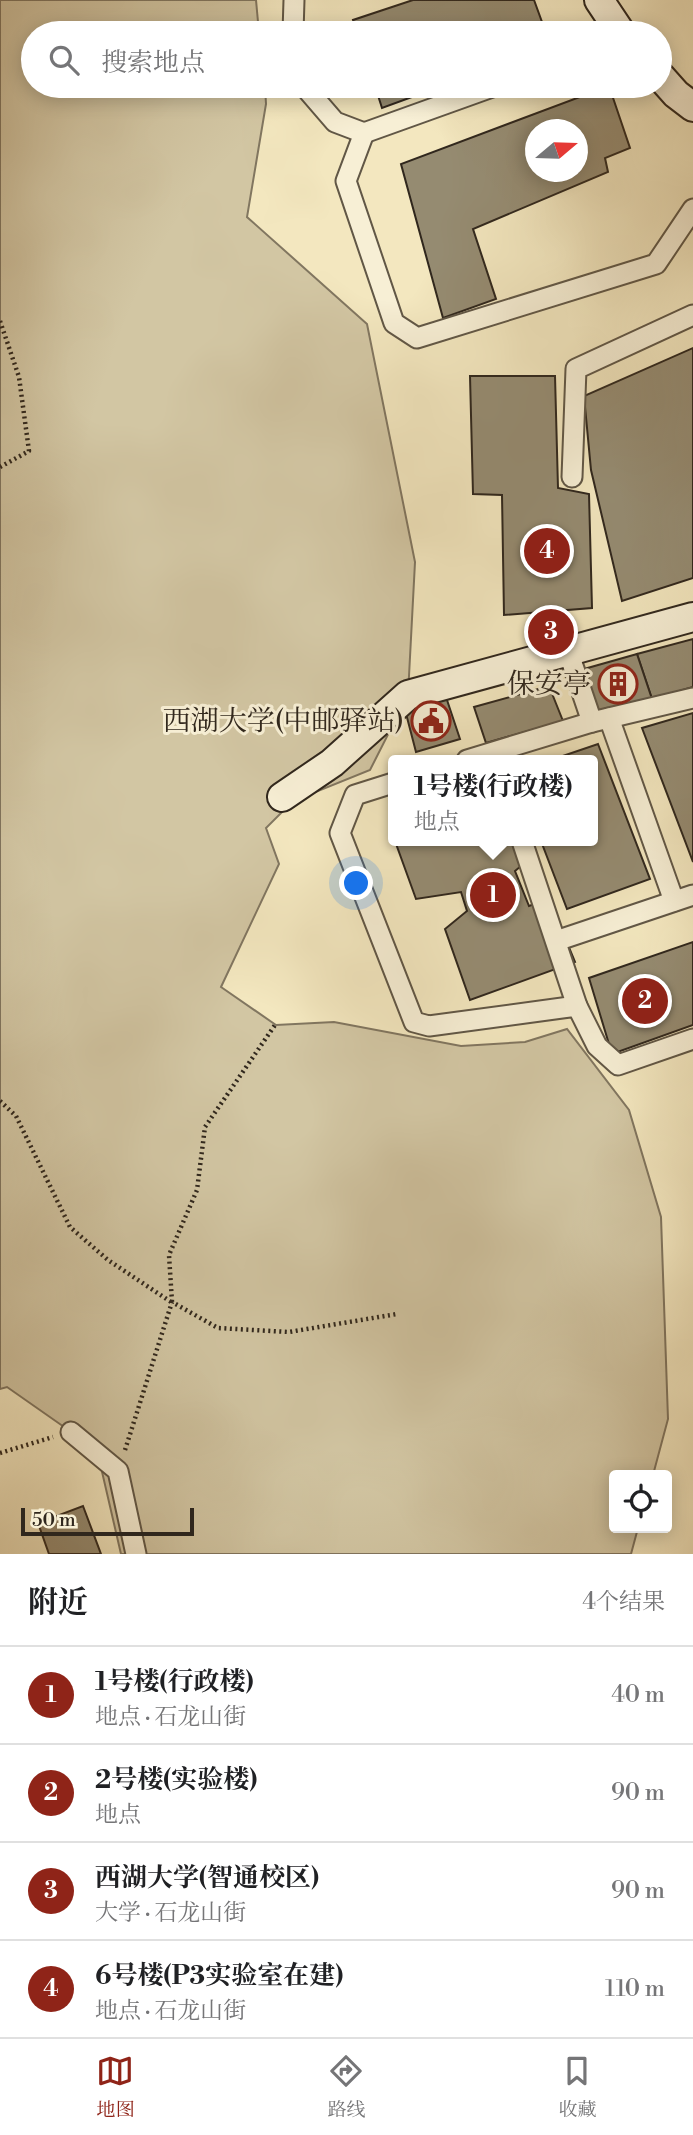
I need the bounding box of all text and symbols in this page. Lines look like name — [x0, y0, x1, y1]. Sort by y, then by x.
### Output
search box — [21, 21, 672, 98]
icon: search — [45, 41, 83, 79]
text: 搜索地点 — [101, 47, 205, 79]
north arrow — [525, 119, 588, 182]
pin: 4 — [524, 525, 570, 577]
pin: 3 — [528, 606, 574, 658]
building icon: 保安亭 — [597, 663, 639, 705]
place label: 保安亭 — [507, 667, 591, 702]
public building icon: 西湖大学(中邮驿站) — [410, 700, 452, 742]
place label: 西湖大学(中邮驿站) — [163, 704, 404, 739]
popup — [388, 755, 598, 846]
text: 1号楼(行政楼) — [414, 771, 572, 803]
text: 地点 — [414, 808, 460, 836]
your location — [339, 866, 373, 900]
pin: 1 — [470, 869, 516, 921]
pin: 2 — [622, 975, 668, 1027]
map controls — [609, 1470, 672, 1533]
button: locate — [609, 1470, 672, 1533]
scale bar — [21, 1505, 194, 1537]
text: 50 m — [32, 1508, 76, 1532]
text: 附近 — [28, 1584, 88, 1622]
text: 4个结果 — [582, 1588, 665, 1616]
text: 1号楼(行政楼) — [95, 1666, 254, 1698]
text: 1 — [45, 1681, 57, 1709]
text: 40 m — [611, 1681, 665, 1709]
text: 地点 · 石龙山街 — [95, 1703, 246, 1731]
text: 2号楼(实验楼) — [95, 1764, 257, 1796]
text: 2 — [44, 1779, 58, 1807]
text: 90 m — [611, 1779, 665, 1807]
text: 地点 — [95, 1801, 141, 1829]
text: 西湖大学(智通校区) — [95, 1862, 319, 1894]
text: 3 — [44, 1877, 58, 1905]
text: 90 m — [611, 1877, 665, 1905]
text: 大学 · 石龙山街 — [95, 1899, 246, 1927]
text: 6号楼(P3实验室在建) — [95, 1960, 343, 1992]
text: 4 — [43, 1975, 59, 2003]
text: 110 m — [605, 1975, 665, 2003]
text: 地点 · 石龙山街 — [95, 1997, 246, 2025]
tab: 地图 — [96, 2052, 135, 2122]
tab: 路线 — [327, 2052, 366, 2122]
tab: 收藏 — [558, 2052, 597, 2122]

